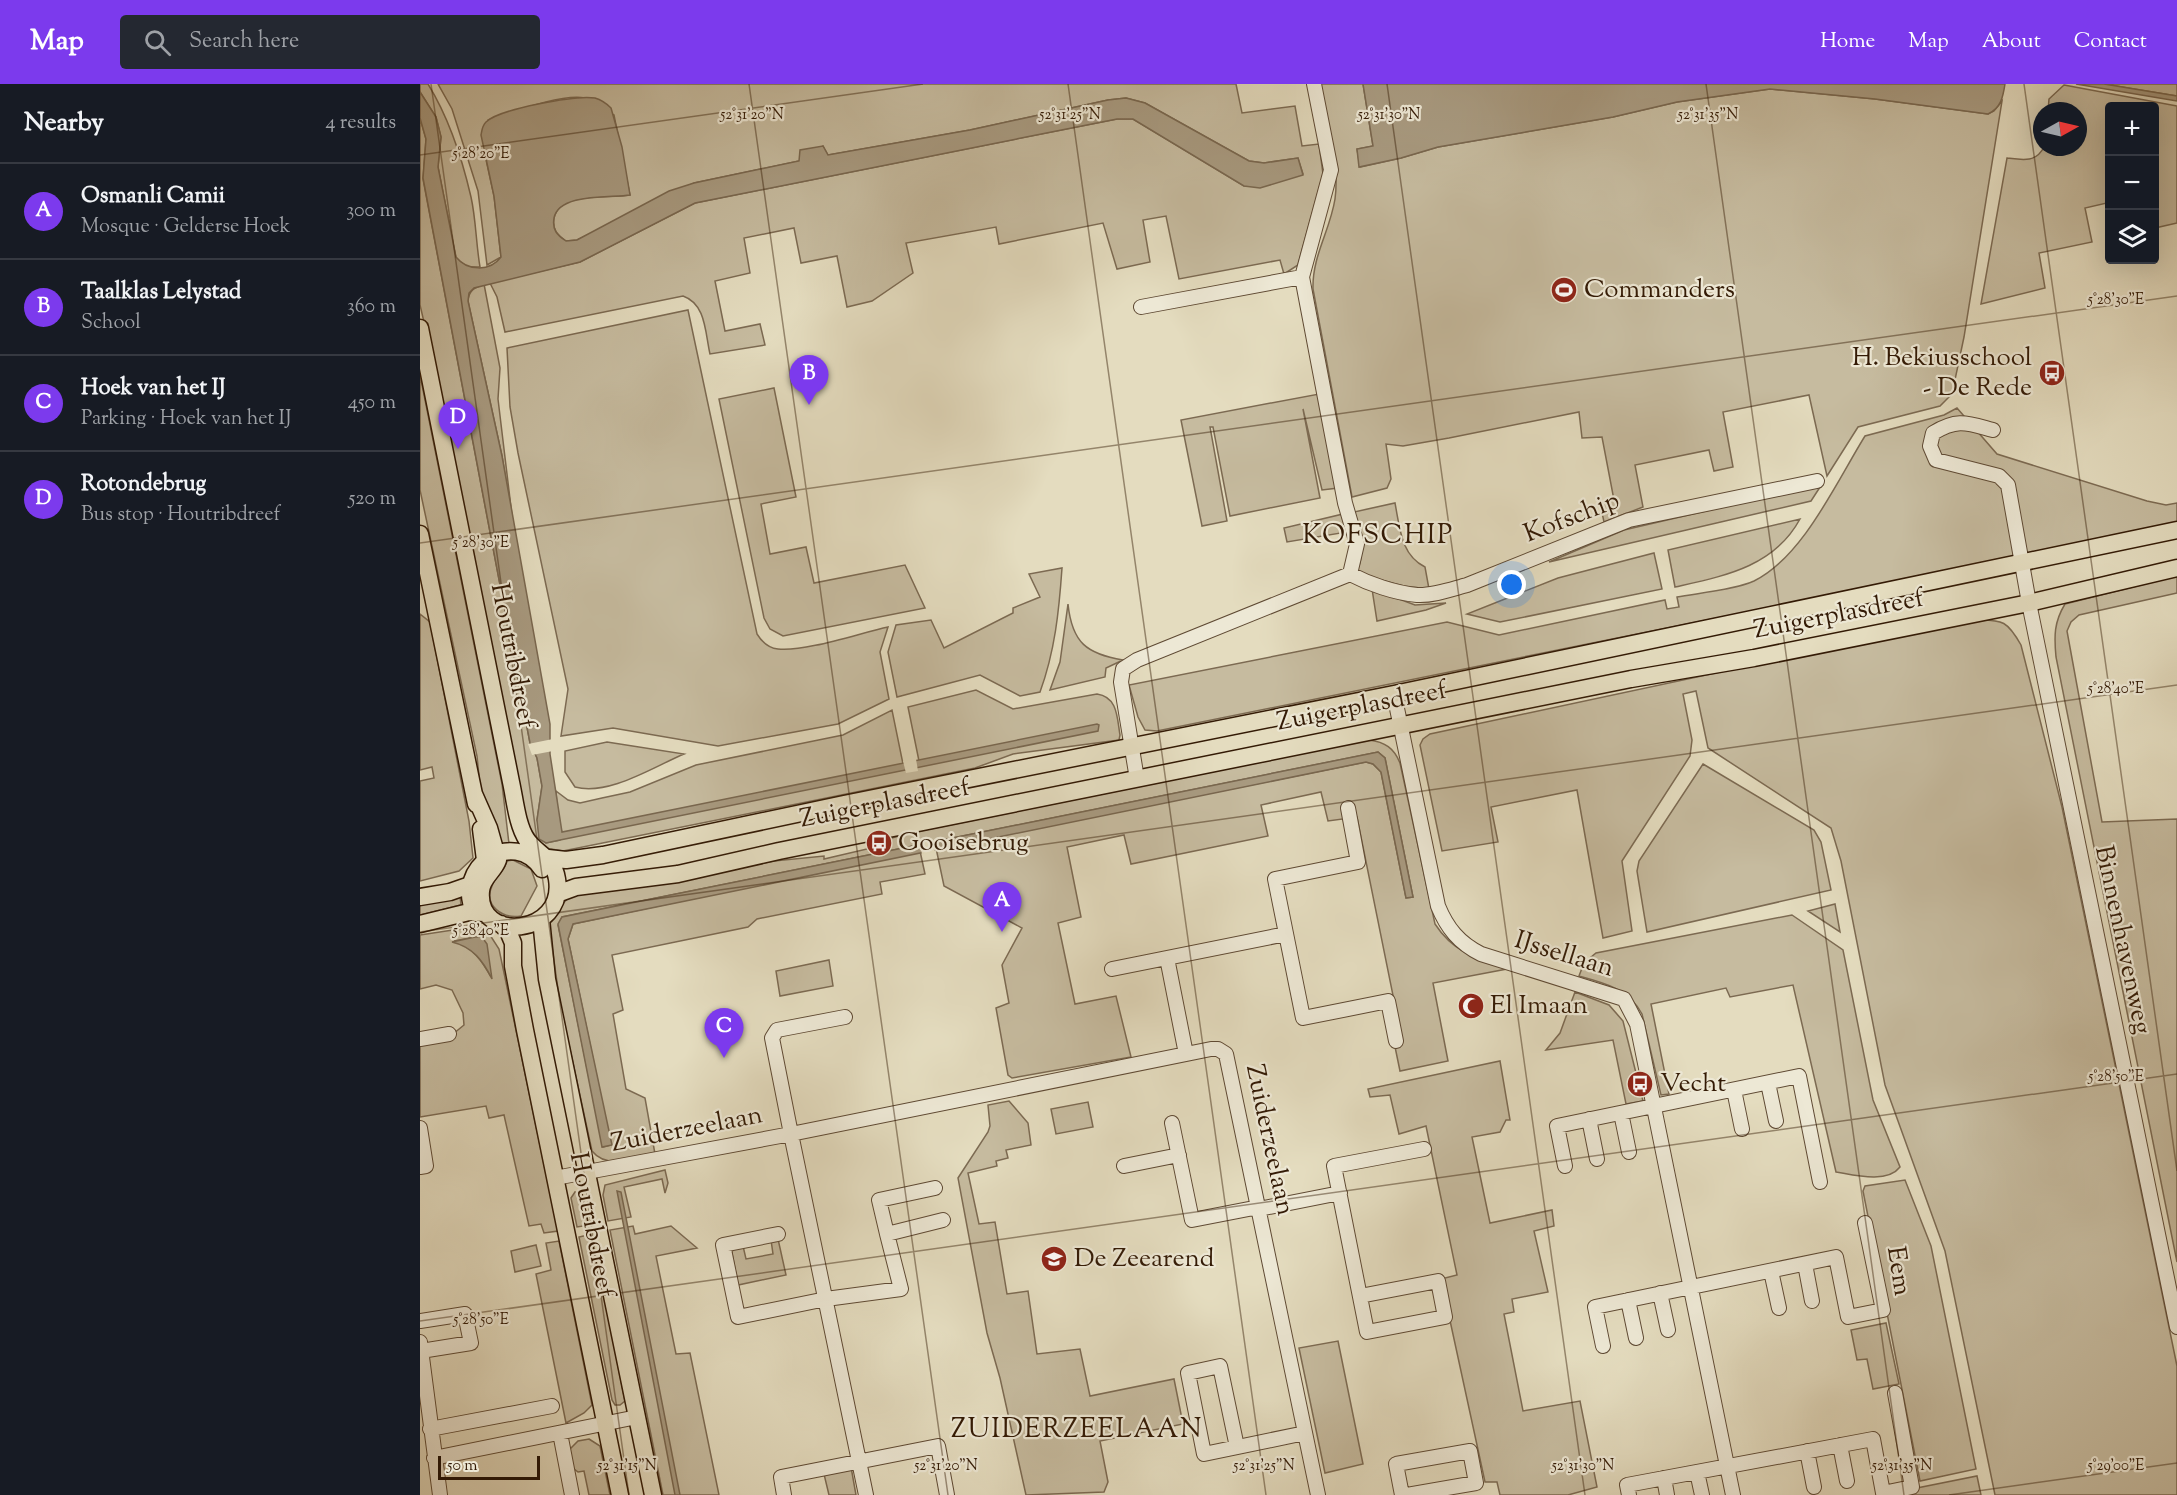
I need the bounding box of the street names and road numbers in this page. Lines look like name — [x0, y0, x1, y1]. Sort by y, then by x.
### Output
street label: Kofschip — [1519, 483, 1625, 553]
street label: Houtribdreef — [480, 580, 544, 733]
street label: Zuigerplasdreef — [1751, 580, 1928, 650]
street label: Zuigerplasdreef — [1274, 672, 1451, 742]
street label: Zuigerplasdreef — [797, 769, 974, 839]
street label: Binnenhavenweg — [2084, 842, 2160, 1038]
street label: IJssellaan — [1510, 922, 1618, 988]
street label: Zuiderzeelaan — [1235, 1061, 1303, 1219]
street label: Zuiderzeelaan — [608, 1097, 766, 1163]
street label: Houtribdreef — [559, 1149, 623, 1302]
street label: Eem — [1876, 1244, 1920, 1298]

